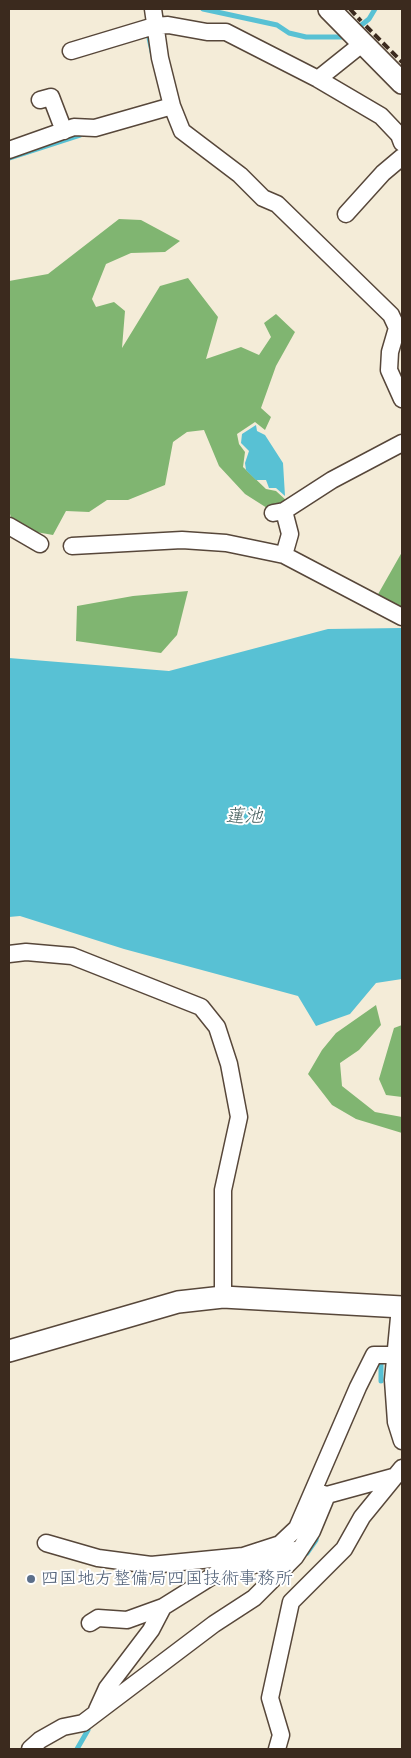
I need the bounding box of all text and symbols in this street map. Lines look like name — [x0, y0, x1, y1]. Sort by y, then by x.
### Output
water label: 蓮池 — [225, 806, 263, 828]
place label: 四国地方整備局四国技術事務所 — [41, 1568, 293, 1590]
marker: 四国地方整備局四国技術事務所 — [25, 1573, 37, 1585]

